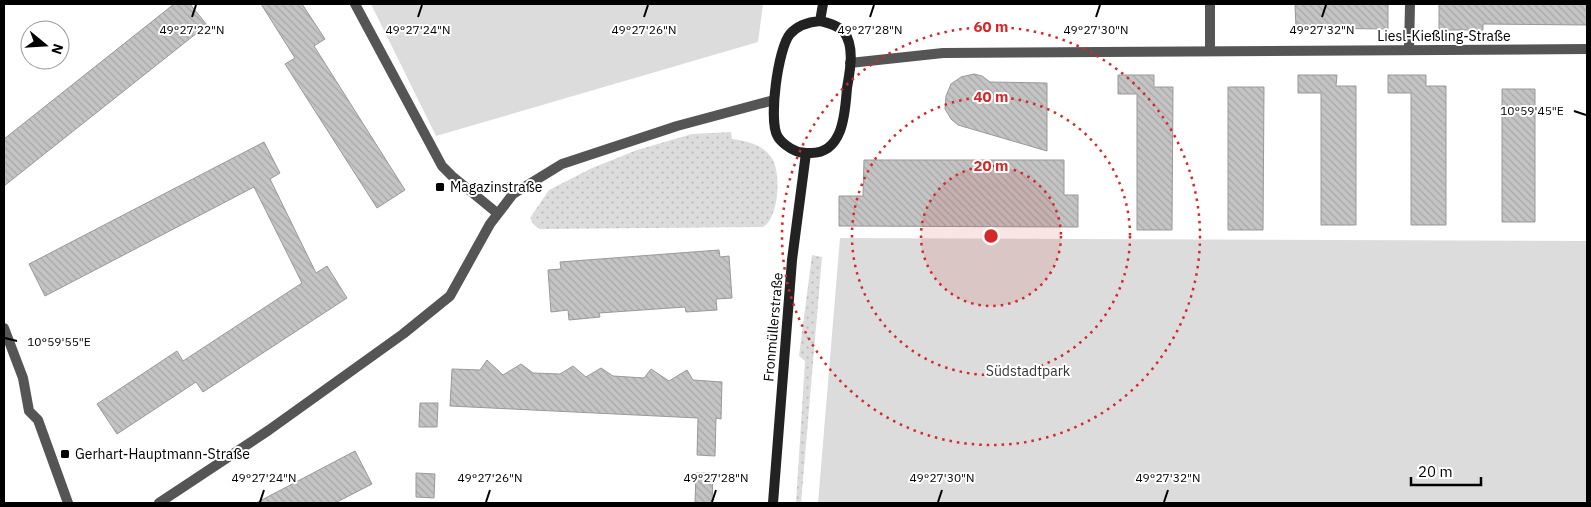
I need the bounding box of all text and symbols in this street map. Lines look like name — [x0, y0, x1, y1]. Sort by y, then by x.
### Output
text: 60 m — [974, 17, 1008, 36]
north arrow — [20, 20, 70, 70]
text: 49°27'22"N — [159, 22, 225, 37]
text: 49°27'24"N — [385, 22, 451, 37]
text: 49°27'26"N — [611, 22, 677, 37]
text: 49°27'28"N — [837, 22, 903, 37]
text: 49°27'30"N — [1063, 22, 1129, 37]
text: 49°27'32"N — [1289, 22, 1355, 37]
street label: Liesl-Kießling-Straße — [1377, 27, 1511, 45]
text: N — [47, 41, 67, 57]
text: 40 m — [974, 87, 1008, 106]
text: 10°59'45"E — [1500, 103, 1564, 118]
text: 20 m — [974, 156, 1008, 175]
place label: Magazinstraße — [450, 178, 543, 196]
marker: Magazinstraße — [434, 181, 446, 193]
centre of rings — [982, 227, 1000, 245]
street label: Fronmüllerstraße — [759, 271, 787, 382]
text: 10°59'55"E — [27, 334, 91, 349]
park label: Südstadtpark — [986, 362, 1071, 380]
place label: Gerhart-Hauptmann-Straße — [75, 445, 250, 463]
marker: Gerhart-Hauptmann-Straße — [59, 448, 71, 460]
scale bar — [1411, 454, 1481, 486]
text: 20 m — [1418, 462, 1453, 481]
text: 49°27'24"N — [231, 470, 297, 485]
text: 49°27'26"N — [457, 470, 523, 485]
text: 49°27'28"N — [683, 470, 749, 485]
text: 49°27'30"N — [909, 470, 975, 485]
text: 49°27'32"N — [1135, 470, 1201, 485]

